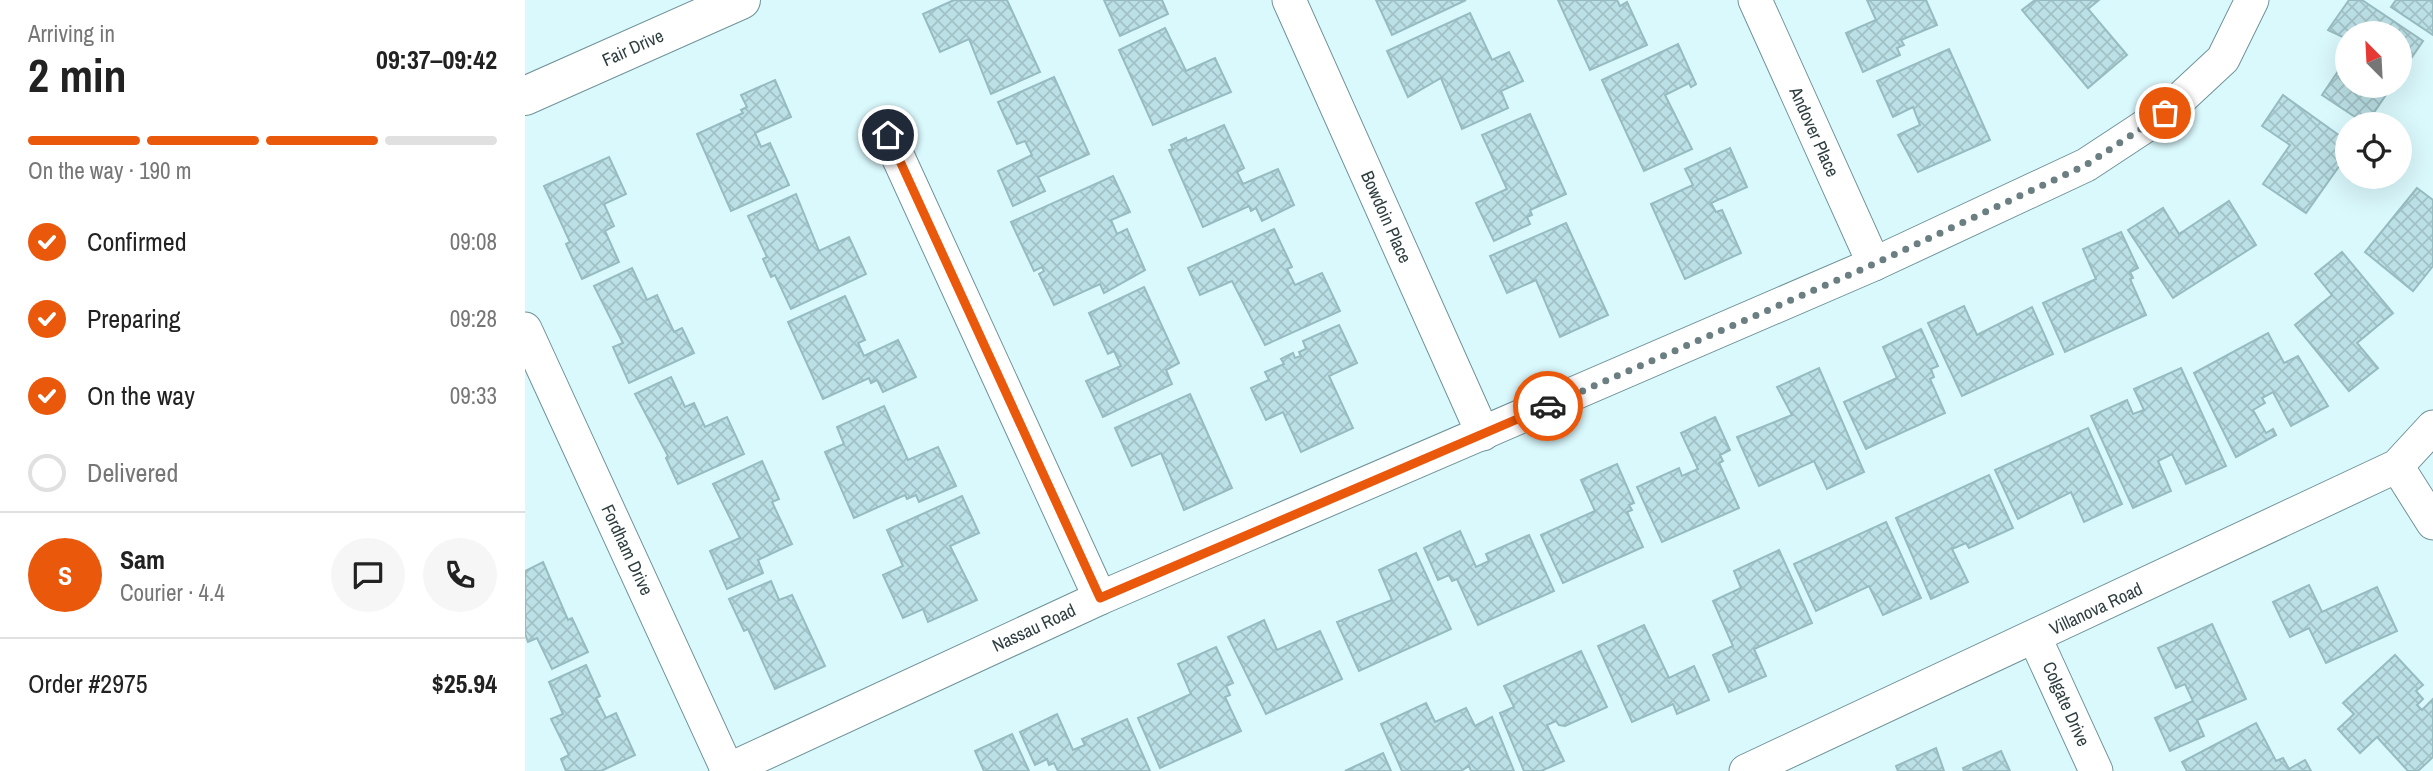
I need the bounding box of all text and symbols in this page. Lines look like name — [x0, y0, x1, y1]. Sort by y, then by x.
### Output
text: Arriving in — [28, 18, 115, 49]
north arrow — [2335, 21, 2411, 98]
map controls — [2335, 21, 2412, 189]
street label: Fair Drive — [598, 23, 668, 72]
text: 09:37–09:42 — [376, 42, 497, 77]
text: 2 min — [28, 44, 127, 106]
street label: Andover Place — [1783, 82, 1845, 181]
pin — [2135, 83, 2195, 143]
icon: bag — [2146, 94, 2184, 132]
pin — [858, 105, 918, 165]
button: locate — [2335, 112, 2412, 189]
icon: home — [869, 116, 907, 154]
text: On the way · 190 m — [28, 155, 192, 186]
street label: Bowdoin Place — [1355, 167, 1418, 267]
icon: check — [28, 223, 66, 261]
text: Confirmed — [87, 224, 187, 259]
text: 09:08 — [450, 226, 497, 257]
icon: check — [28, 300, 66, 338]
text: Preparing — [87, 301, 181, 336]
text: 09:28 — [450, 303, 497, 334]
courier — [1513, 371, 1583, 441]
icon: check — [28, 377, 66, 415]
text: On the way — [87, 378, 195, 413]
text: 09:33 — [450, 380, 497, 411]
icon: car — [1529, 387, 1567, 425]
text: Delivered — [87, 455, 178, 490]
street label: Fordham Drive — [595, 500, 659, 599]
button: chat — [331, 538, 405, 612]
button: phone — [423, 538, 497, 612]
text: Sam — [120, 542, 165, 577]
text: S — [58, 558, 72, 593]
street label: Villanova Road — [2045, 576, 2146, 641]
text: Courier · 4.4 — [120, 577, 225, 608]
street label: Nassau Road — [988, 597, 1080, 658]
street label: Colgate Drive — [2037, 657, 2096, 750]
text: Order #2975 — [28, 666, 148, 701]
text: $25.94 — [432, 666, 497, 701]

